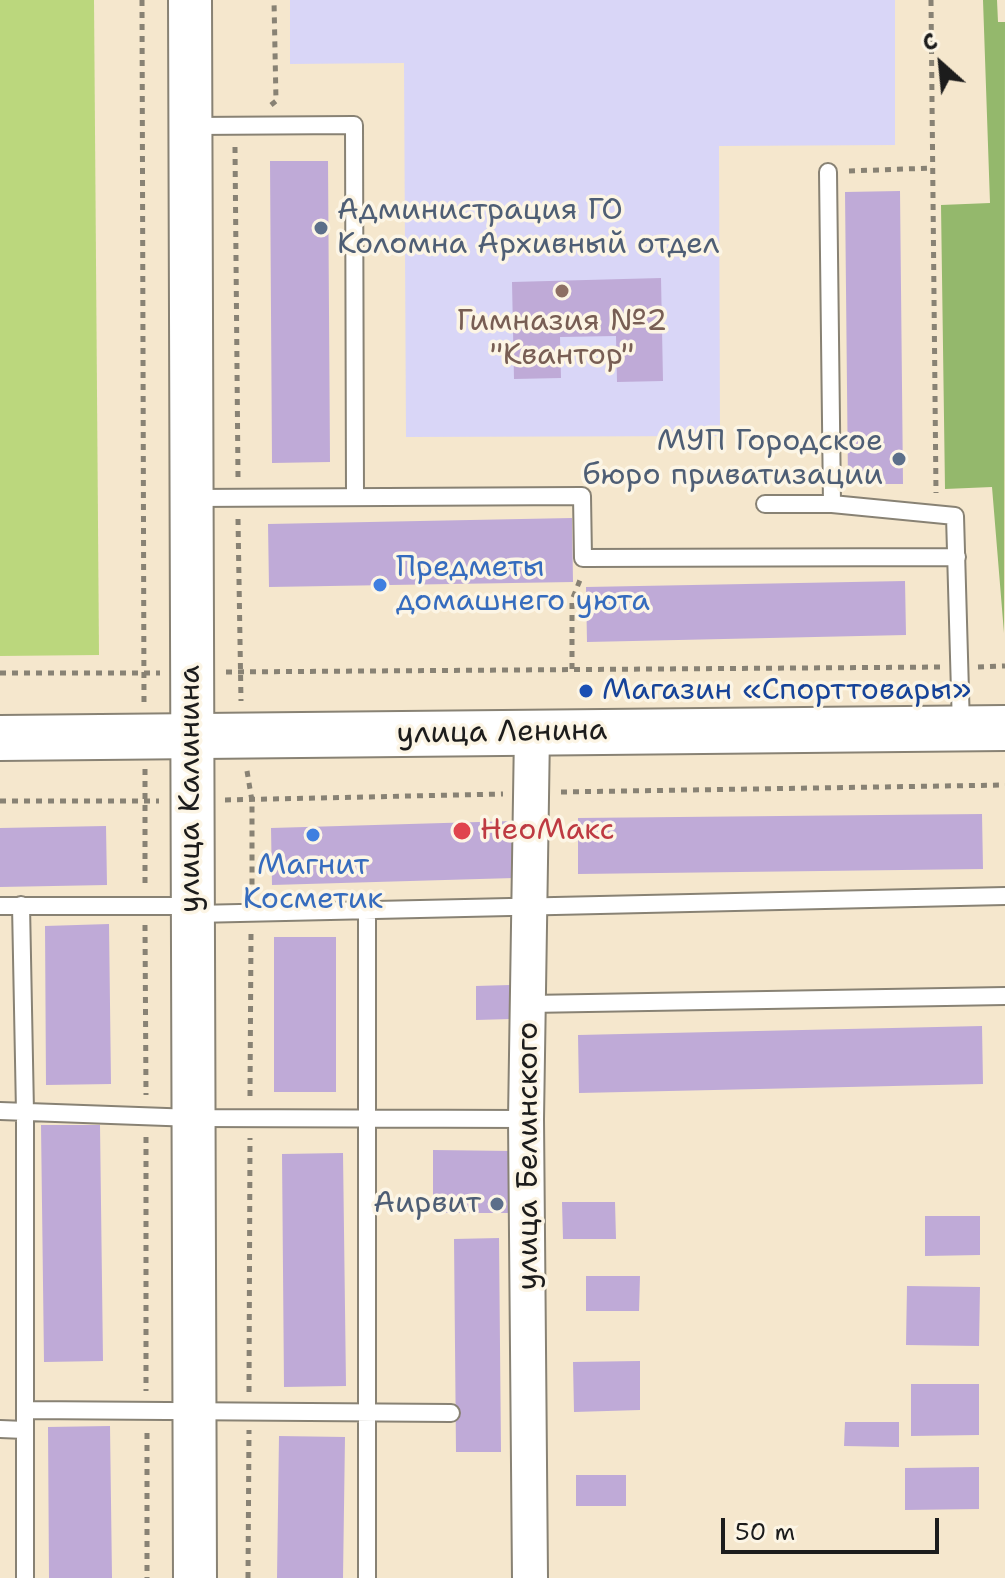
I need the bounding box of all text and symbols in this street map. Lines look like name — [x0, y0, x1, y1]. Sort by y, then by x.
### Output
north arrow — [901, 24, 981, 104]
text: С — [917, 26, 942, 58]
place label: Администрация ГО Коломна Архивный отдел — [337, 193, 719, 264]
marker: Администрация ГО Коломна Архивный отдел — [312, 219, 330, 237]
marker: Гимназия №2 "Квантор" — [553, 282, 571, 300]
place label: Гимназия №2 "Квантор" — [457, 304, 667, 374]
place label: МУП Городское бюро приватизации — [582, 424, 883, 494]
marker: МУП Городское бюро приватизации — [890, 450, 908, 468]
place label: Предметы домашнего уюта — [396, 550, 650, 620]
marker: Предметы домашнего уюта — [371, 576, 389, 594]
street label: улица Калинина — [173, 665, 209, 913]
place label: Магазин «Спорттовары» — [602, 673, 971, 709]
marker: Магазин «Спорттовары» — [577, 682, 595, 700]
street label: улица Ленина — [396, 713, 608, 753]
place label: НеоМакс — [480, 813, 615, 849]
marker: НеоМакс — [451, 820, 473, 842]
marker: Магнит Косметик — [304, 826, 322, 844]
place label: Магнит Косметик — [243, 848, 383, 918]
street label: улица Белинского — [511, 1022, 547, 1290]
place label: Аирвит — [373, 1186, 481, 1222]
marker: Аирвит — [488, 1195, 506, 1213]
scale bar — [725, 1502, 943, 1552]
text: 50 m — [735, 1516, 795, 1548]

